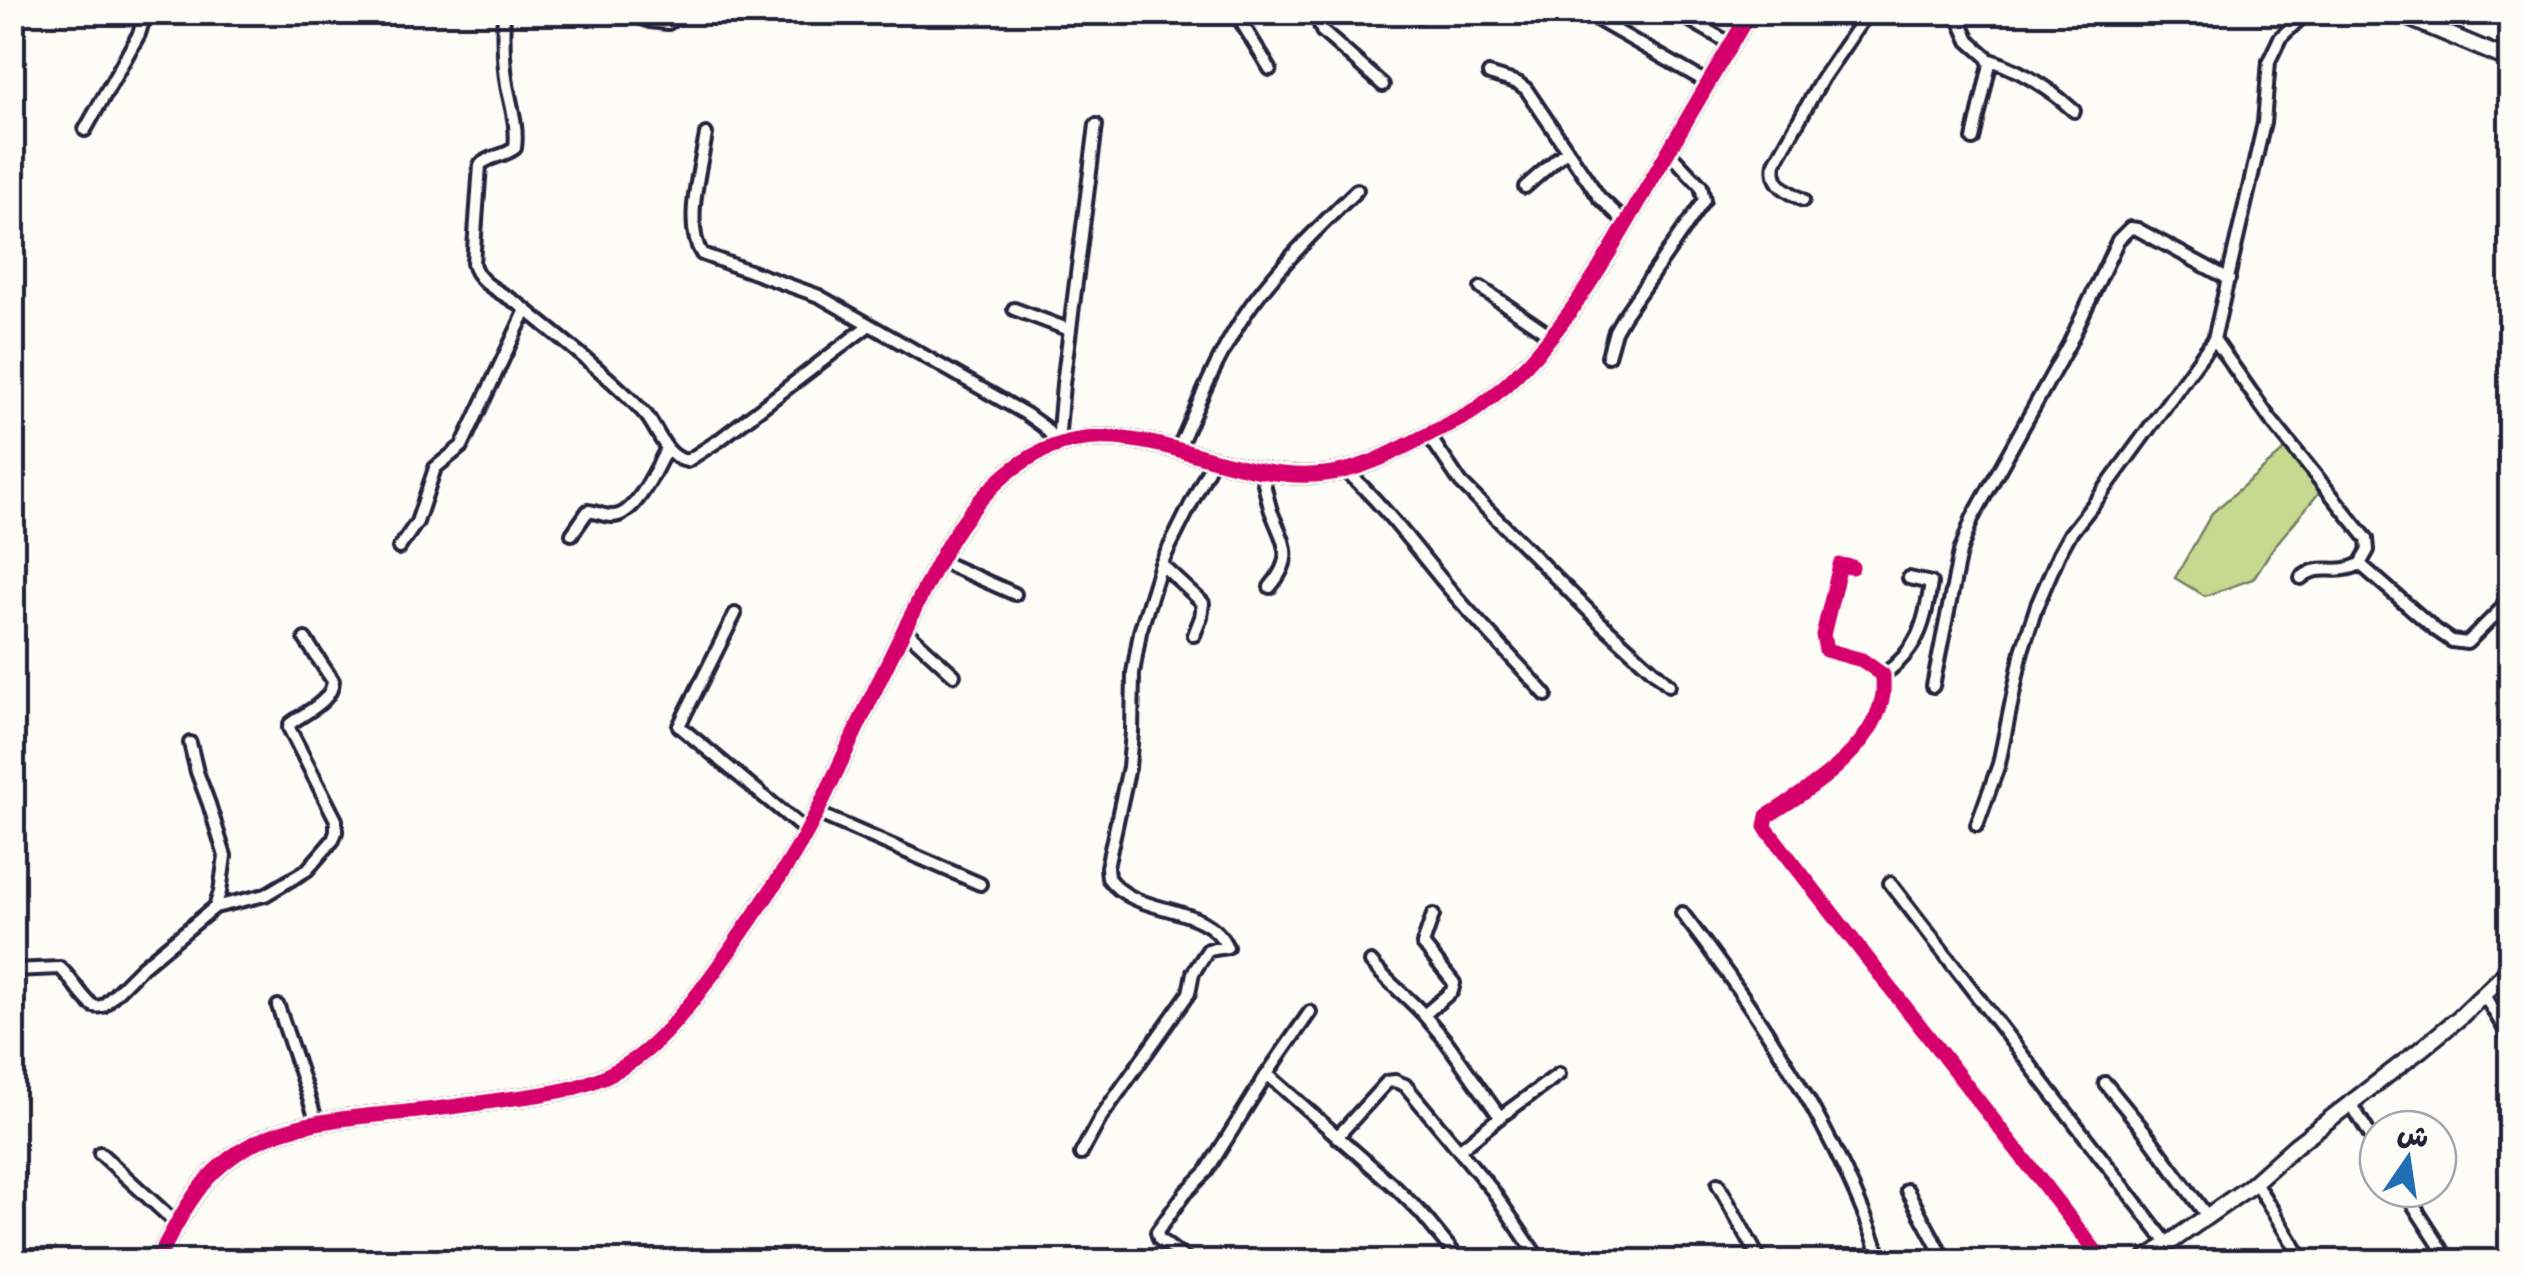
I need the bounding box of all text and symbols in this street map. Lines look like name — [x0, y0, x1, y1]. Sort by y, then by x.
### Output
north arrow — [2358, 1109, 2458, 1209]
text: ش — [2395, 1117, 2432, 1155]

